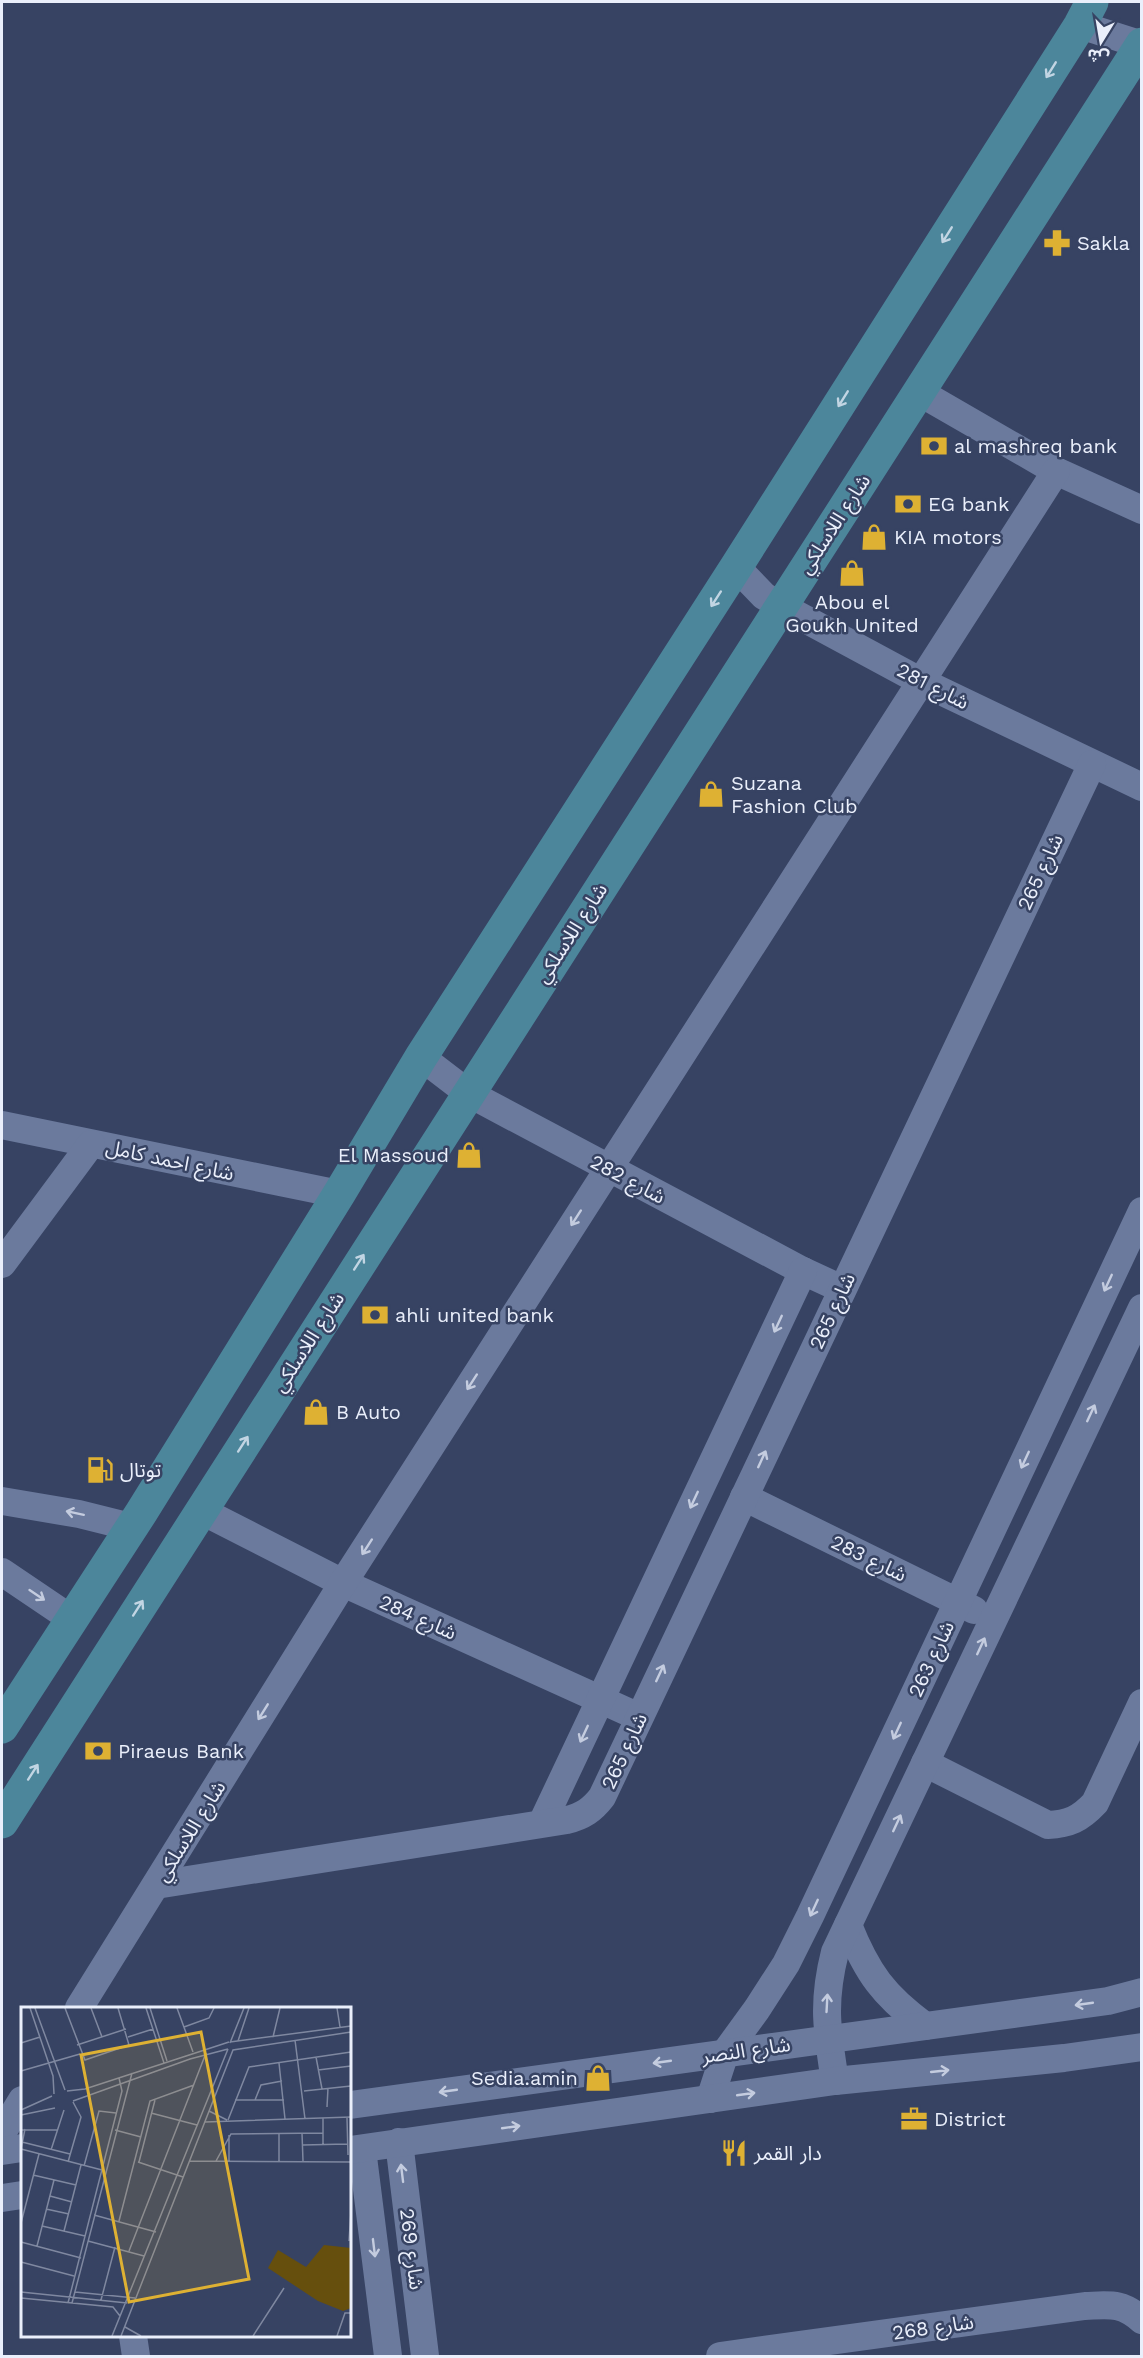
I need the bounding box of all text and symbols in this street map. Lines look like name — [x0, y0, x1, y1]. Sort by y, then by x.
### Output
north arrow — [1071, 12, 1131, 72]
text: ش — [1086, 45, 1111, 68]
one-way arrow — [1045, 61, 1057, 78]
one-way arrow — [941, 226, 953, 242]
pharmacy icon: Sakla — [1042, 228, 1072, 258]
place label: Sakla — [1077, 231, 1130, 255]
one-way arrow — [836, 390, 848, 407]
bank icon: al mashreq bank — [919, 431, 949, 461]
place label: al mashreq bank — [954, 434, 1117, 458]
street label: شارع اللاسلكي — [793, 470, 878, 580]
bank icon: EG bank — [893, 489, 923, 519]
place label: EG bank — [928, 492, 1009, 516]
shop icon: KIA motors — [859, 522, 889, 552]
place label: KIA motors — [894, 525, 1002, 549]
shop icon: Abou el Goukh United — [837, 558, 867, 588]
one-way arrow — [709, 590, 721, 607]
place label: Abou el Goukh United — [785, 590, 919, 637]
street label: شارع 281 — [892, 658, 973, 717]
place label: Suzana Fashion Club — [731, 771, 858, 818]
shop icon: Suzana Fashion Club — [696, 779, 726, 809]
street label: شارع 265 — [1012, 830, 1071, 915]
street label: شارع اللاسلكي — [530, 879, 615, 989]
street label: شارع احمد كامل — [103, 1135, 236, 1188]
shop icon: El Massoud — [454, 1140, 484, 1170]
place label: El Massoud — [338, 1143, 449, 1167]
street label: شارع 282 — [585, 1149, 670, 1211]
one-way arrow — [570, 1209, 582, 1226]
one-way arrow — [354, 1254, 366, 1271]
street label: شارع 265 — [804, 1269, 863, 1354]
one-way arrow — [1101, 1274, 1113, 1292]
street label: شارع اللاسلكي — [267, 1288, 352, 1398]
bank icon: ahli united bank — [360, 1300, 390, 1330]
place label: ahli united bank — [395, 1303, 554, 1327]
one-way arrow — [771, 1315, 783, 1333]
one-way arrow — [465, 1373, 477, 1390]
shop icon: B Auto — [301, 1397, 331, 1427]
place label: B Auto — [336, 1400, 401, 1424]
one-way arrow — [1086, 1405, 1098, 1423]
one-way arrow — [237, 1436, 249, 1452]
one-way arrow — [1018, 1450, 1030, 1468]
one-way arrow — [756, 1451, 768, 1469]
fuel station icon: توتال — [85, 1455, 115, 1485]
place label: توتال — [120, 1458, 161, 1482]
one-way arrow — [688, 1491, 700, 1509]
one-way arrow — [65, 1507, 84, 1519]
street label: شارع 283 — [826, 1529, 911, 1589]
one-way arrow — [360, 1538, 373, 1555]
street label: شارع 284 — [374, 1589, 460, 1647]
one-way arrow — [28, 1590, 45, 1602]
one-way arrow — [132, 1600, 144, 1617]
street label: شارع 263 — [903, 1617, 962, 1702]
one-way arrow — [975, 1638, 987, 1656]
one-way arrow — [655, 1665, 667, 1683]
one-way arrow — [257, 1703, 269, 1720]
street label: شارع 265 — [596, 1709, 655, 1794]
one-way arrow — [891, 1722, 903, 1740]
one-way arrow — [578, 1724, 590, 1742]
bank icon: Piraeus Bank — [83, 1736, 113, 1766]
place label: Piraeus Bank — [118, 1739, 244, 1763]
one-way arrow — [27, 1764, 39, 1781]
street label: شارع اللاسلكي — [150, 1776, 234, 1888]
one-way arrow — [891, 1814, 903, 1832]
one-way arrow — [808, 1898, 820, 1916]
one-way arrow — [821, 1993, 832, 2013]
one-way arrow — [1075, 1998, 1095, 2009]
inset map — [21, 2007, 351, 2337]
street label: شارع النصر — [699, 2032, 792, 2071]
one-way arrow — [653, 2056, 673, 2067]
shop icon: Sedia.amin — [583, 2063, 613, 2093]
one-way arrow — [929, 2065, 949, 2076]
place label: Sedia.amin — [471, 2066, 578, 2090]
one-way arrow — [439, 2086, 459, 2097]
one-way arrow — [736, 2089, 755, 2100]
office icon: District — [899, 2104, 929, 2134]
place label: District — [934, 2107, 1006, 2131]
one-way arrow — [501, 2121, 521, 2132]
restaurant icon: دار القمر — [719, 2138, 749, 2168]
place label: دار القمر — [753, 2141, 822, 2165]
one-way arrow — [397, 2164, 408, 2184]
street label: شارع 269 — [392, 2207, 429, 2292]
one-way arrow — [369, 2238, 380, 2258]
street label: شارع 268 — [891, 2309, 976, 2348]

